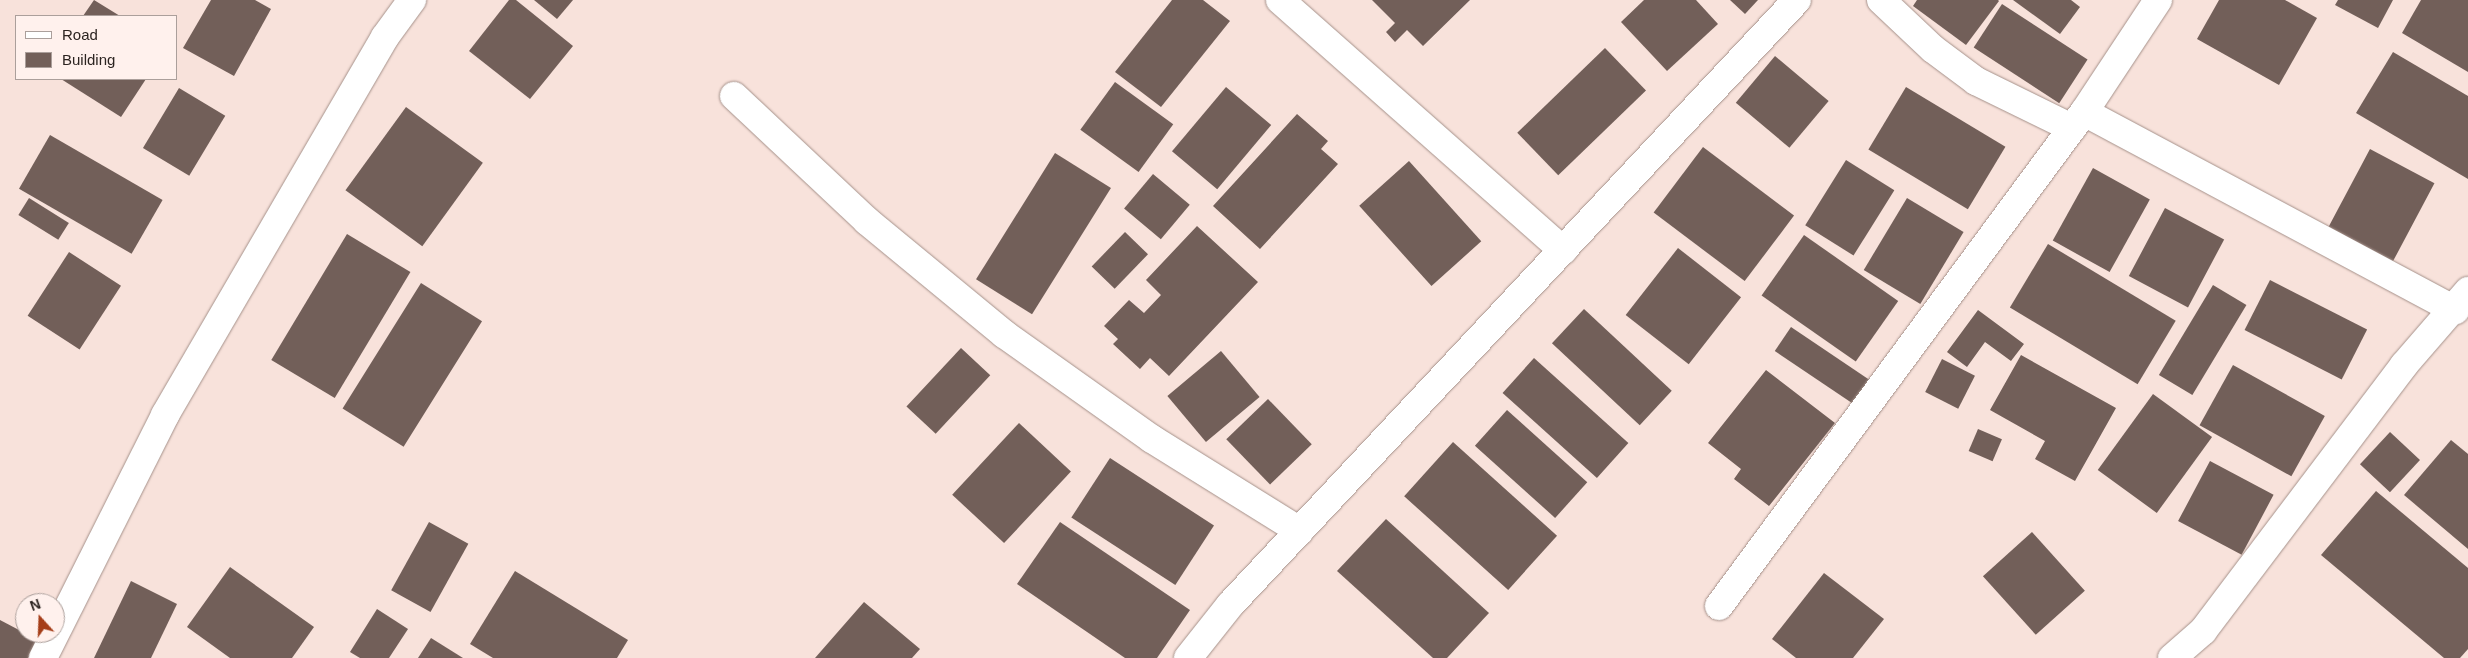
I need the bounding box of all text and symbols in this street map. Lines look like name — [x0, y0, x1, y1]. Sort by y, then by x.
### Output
legend — [15, 15, 178, 80]
text: Road — [62, 26, 98, 43]
text: Building — [62, 51, 115, 68]
north arrow — [15, 593, 65, 643]
text: N — [28, 596, 43, 614]

